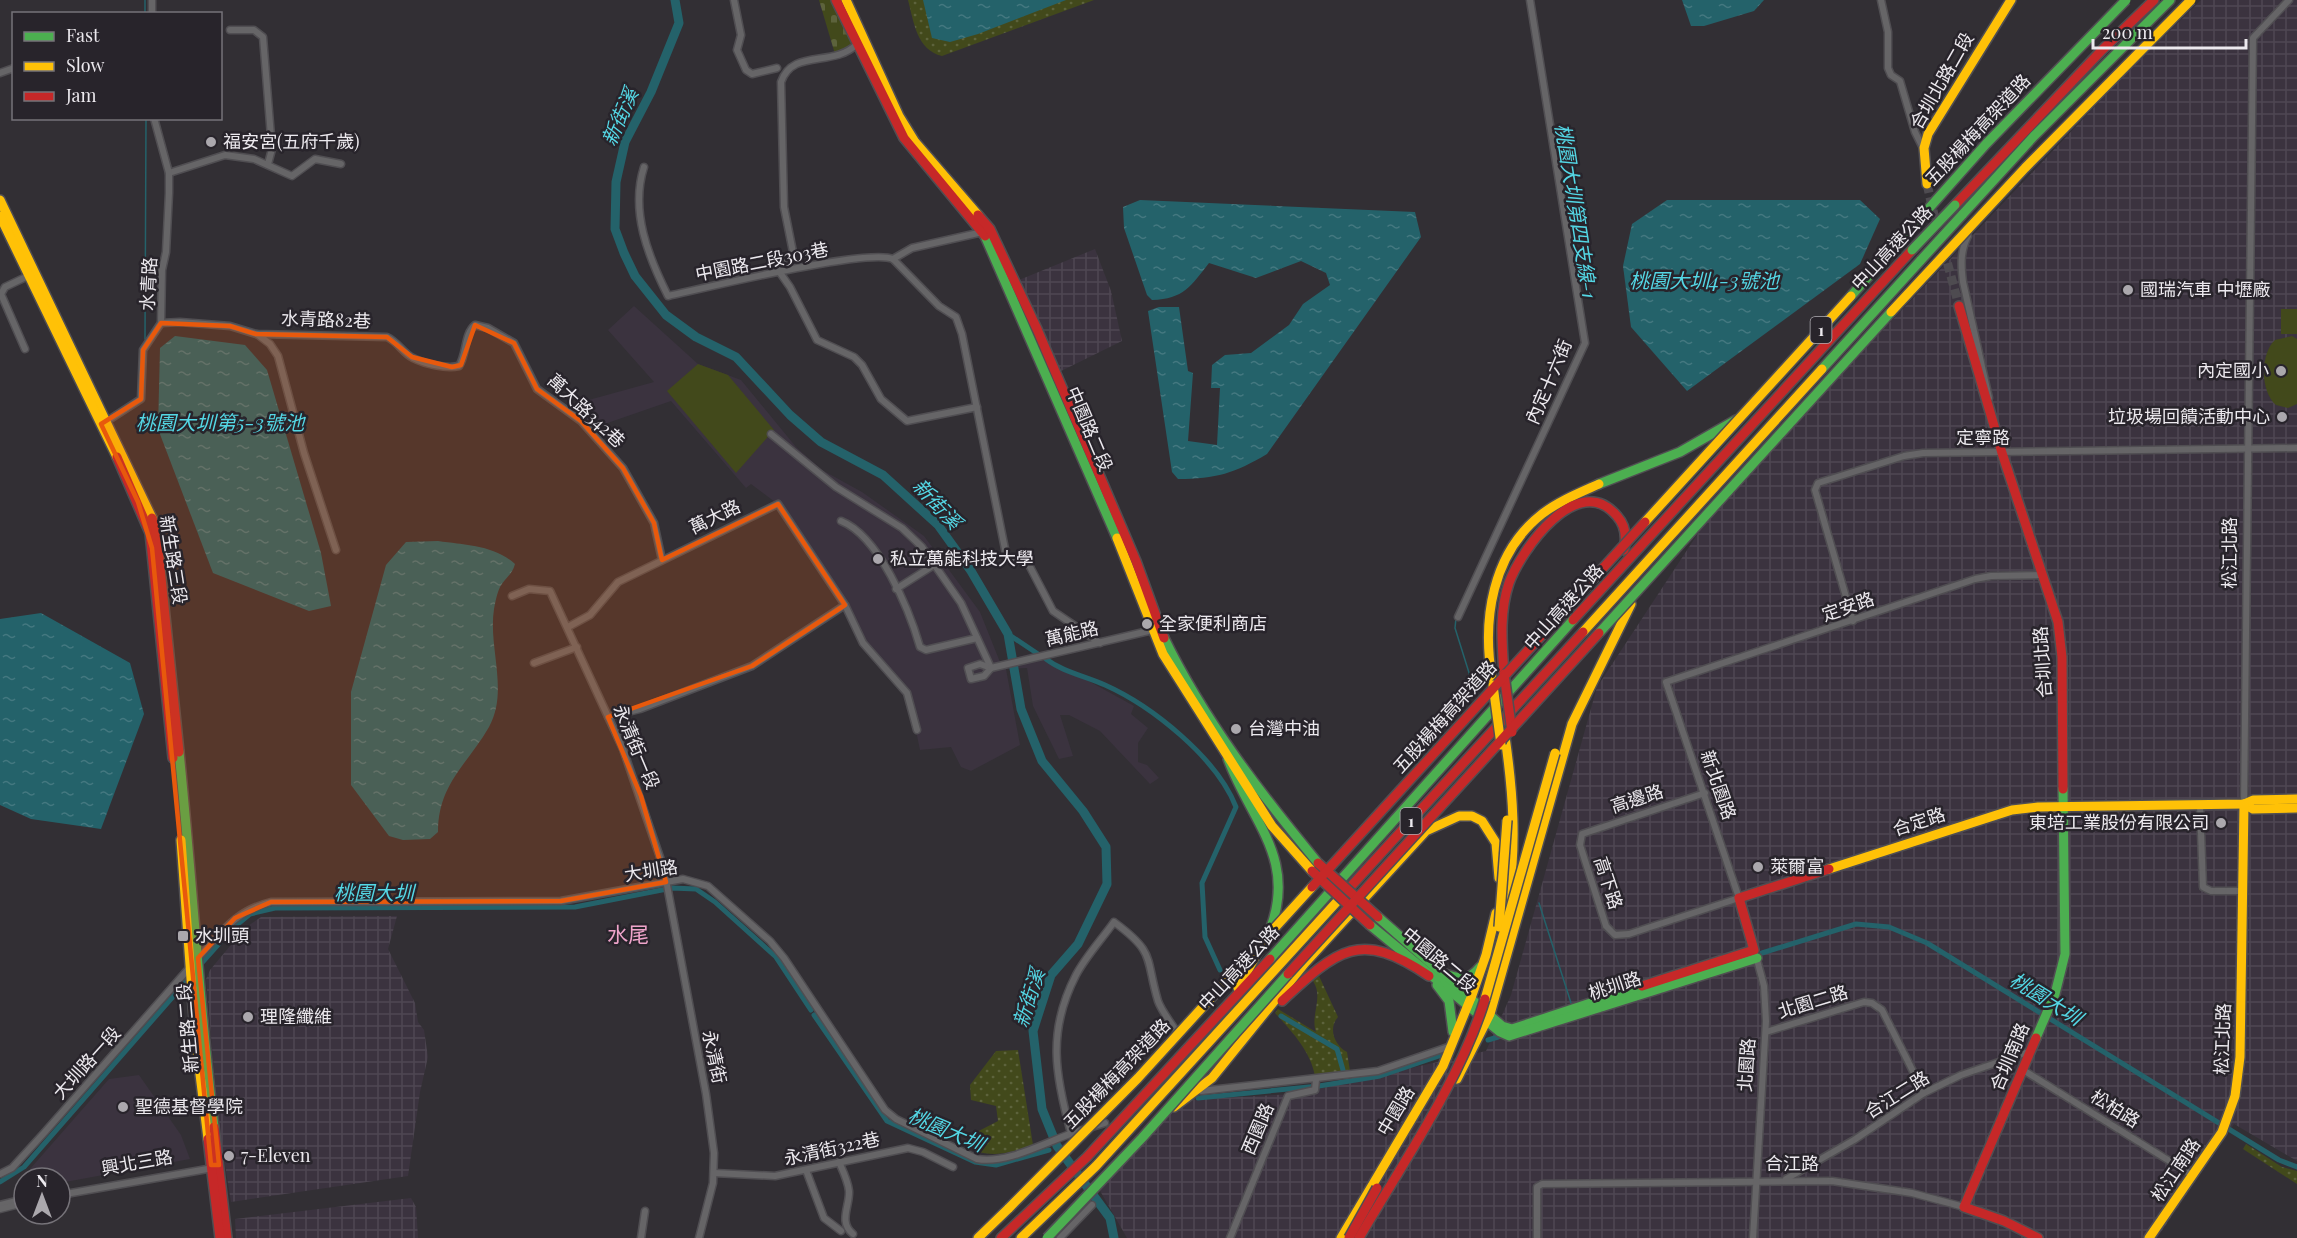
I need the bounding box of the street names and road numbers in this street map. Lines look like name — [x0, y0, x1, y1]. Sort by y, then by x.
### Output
street label: 合圳北路二段 — [1904, 28, 1979, 133]
street label: 五股楊梅高架道路 — [1919, 68, 2035, 190]
street label: 中山高速公路 — [1846, 200, 1937, 295]
street label: 中園路二段303巷 — [693, 236, 830, 286]
street label: 水青路 — [135, 256, 161, 312]
street label: 水青路82巷 — [281, 305, 371, 333]
road number: 1 — [1810, 317, 1832, 343]
street label: 內定十六街 — [1519, 335, 1577, 428]
street label: 萬大路342巷 — [543, 368, 631, 452]
street label: 中園路二段 — [1061, 382, 1119, 475]
street label: 定寧路 — [1956, 425, 2010, 449]
street label: 萬大路 — [685, 493, 744, 539]
street label: 新生路三段 — [155, 514, 193, 606]
street label: 松江北路 — [2217, 517, 2241, 589]
street label: 中山高速公路 — [1518, 558, 1608, 654]
street label: 定安路 — [1818, 586, 1877, 626]
street label: 萬能路 — [1043, 615, 1101, 651]
street label: 合圳北路 — [2028, 625, 2056, 699]
street label: 五股楊梅高架道路 — [1387, 655, 1501, 778]
street label: 永清街一段 — [608, 700, 666, 793]
street label: 新北園路 — [1696, 747, 1742, 823]
street label: 高邊路 — [1607, 778, 1666, 818]
street label: 合定路 — [1889, 801, 1948, 841]
road number: 1 — [1400, 808, 1422, 834]
street label: 高下路 — [1589, 853, 1629, 912]
street label: 大圳路 — [622, 854, 679, 886]
street label: 中山高速公路 — [1193, 920, 1284, 1015]
street label: 中園路二段 — [1397, 921, 1482, 997]
street label: 桃圳路 — [1585, 965, 1644, 1005]
street label: 北園二路 — [1775, 979, 1851, 1023]
street label: 新生路二段 — [171, 982, 203, 1074]
street label: 松江北路 — [2209, 1003, 2235, 1075]
street label: 五股楊梅高架道路 — [1058, 1013, 1175, 1133]
street label: 合圳南路 — [1984, 1019, 2034, 1094]
street label: 大圳路一段 — [47, 1021, 125, 1104]
street label: 永清街 — [698, 1028, 732, 1086]
street label: 北園路 — [1732, 1037, 1760, 1093]
street label: 合江二路 — [1860, 1065, 1933, 1123]
street label: 中園路 — [1371, 1081, 1419, 1140]
street label: 松柏路 — [2086, 1084, 2145, 1133]
street label: 西園路 — [1235, 1099, 1279, 1158]
street label: 永清街322巷 — [782, 1126, 882, 1170]
street label: 松江南路 — [2145, 1133, 2205, 1206]
street label: 興北三路 — [99, 1144, 174, 1180]
street label: 合江路 — [1765, 1151, 1819, 1175]

